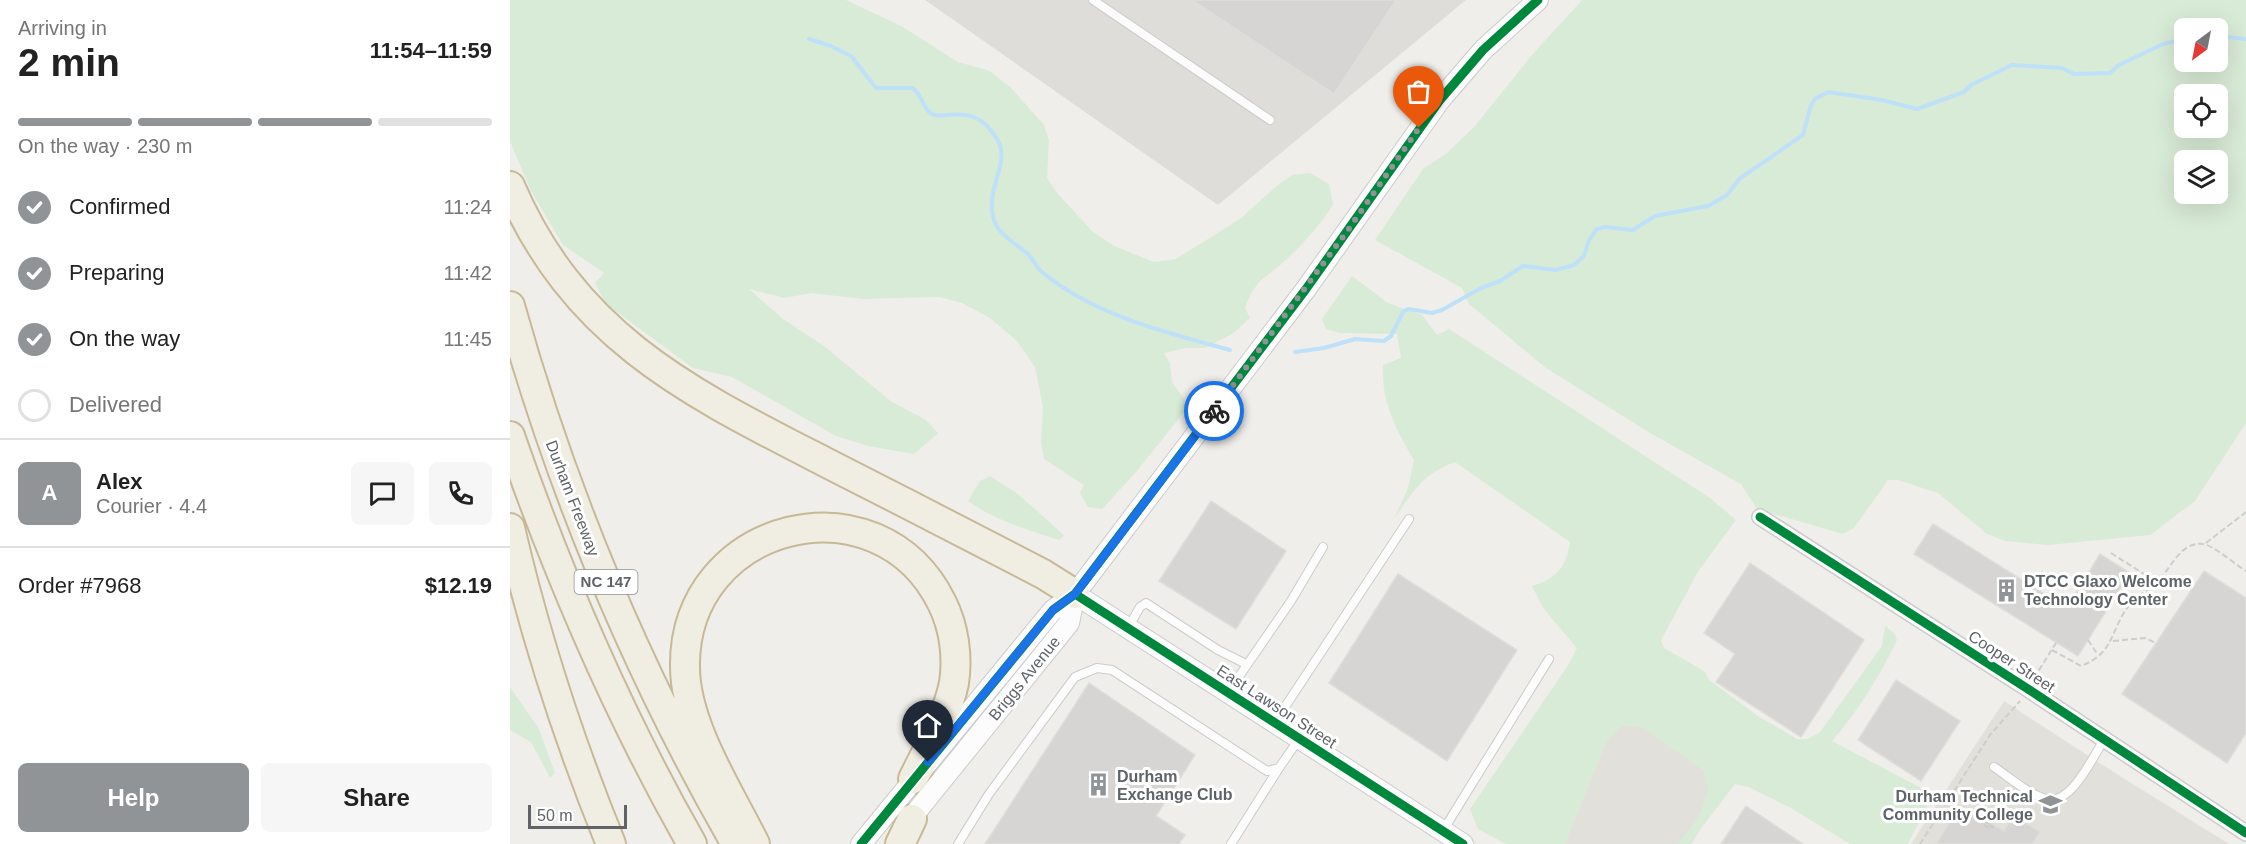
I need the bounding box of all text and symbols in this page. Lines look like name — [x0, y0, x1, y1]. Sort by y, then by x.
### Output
text: Arriving in — [18, 17, 107, 39]
north arrow — [2174, 18, 2228, 72]
map controls — [2174, 18, 2228, 204]
text: 11:54–11:59 — [370, 38, 492, 63]
text: 2 min — [18, 41, 120, 84]
pin — [1393, 66, 1444, 128]
icon: bag — [1402, 75, 1435, 108]
button: locate — [2174, 84, 2228, 138]
text: On the way · 230 m — [18, 135, 193, 157]
button: layers — [2174, 150, 2228, 204]
icon: check — [18, 191, 51, 224]
text: Confirmed — [69, 194, 170, 219]
text: 11:24 — [443, 196, 492, 218]
icon: check — [18, 257, 51, 290]
text: Preparing — [69, 260, 164, 285]
text: 11:42 — [443, 262, 492, 284]
icon: check — [18, 323, 51, 356]
text: On the way — [69, 326, 180, 351]
text: 11:45 — [443, 328, 492, 350]
courier — [1184, 381, 1244, 441]
text: Delivered — [69, 392, 162, 417]
icon: bike — [1198, 395, 1231, 428]
street label: Durham Freeway — [543, 438, 602, 559]
button: chat — [351, 462, 414, 525]
button: phone — [429, 462, 492, 525]
text: Alex — [96, 469, 142, 494]
text: A — [42, 480, 57, 505]
text: Courier · 4.4 — [96, 495, 207, 517]
road number: NC 147 — [574, 570, 638, 594]
text: Order #7968 — [18, 573, 142, 598]
text: $12.19 — [425, 573, 492, 598]
place label: DTCC Glaxo Welcome Technology Center — [2024, 573, 2192, 608]
building icon: DTCC Glaxo Welcome Technology Center — [1993, 577, 2019, 603]
street label: Cooper Street — [1965, 627, 2059, 696]
street label: Briggs Avenue — [985, 633, 1063, 724]
street label: East Lawson Street — [1214, 662, 1340, 752]
pin — [902, 700, 953, 762]
icon: home — [911, 709, 944, 742]
button: Help — [18, 763, 249, 832]
button: Share — [261, 763, 492, 832]
place label: Durham Exchange Club — [1117, 768, 1233, 803]
building icon: Durham Exchange Club — [1086, 772, 1112, 798]
place label: Durham Technical Community College — [1883, 788, 2033, 823]
school or university icon: Durham Technical Community College — [2038, 792, 2064, 818]
scale bar — [528, 802, 627, 830]
text: 50 m — [537, 807, 573, 824]

